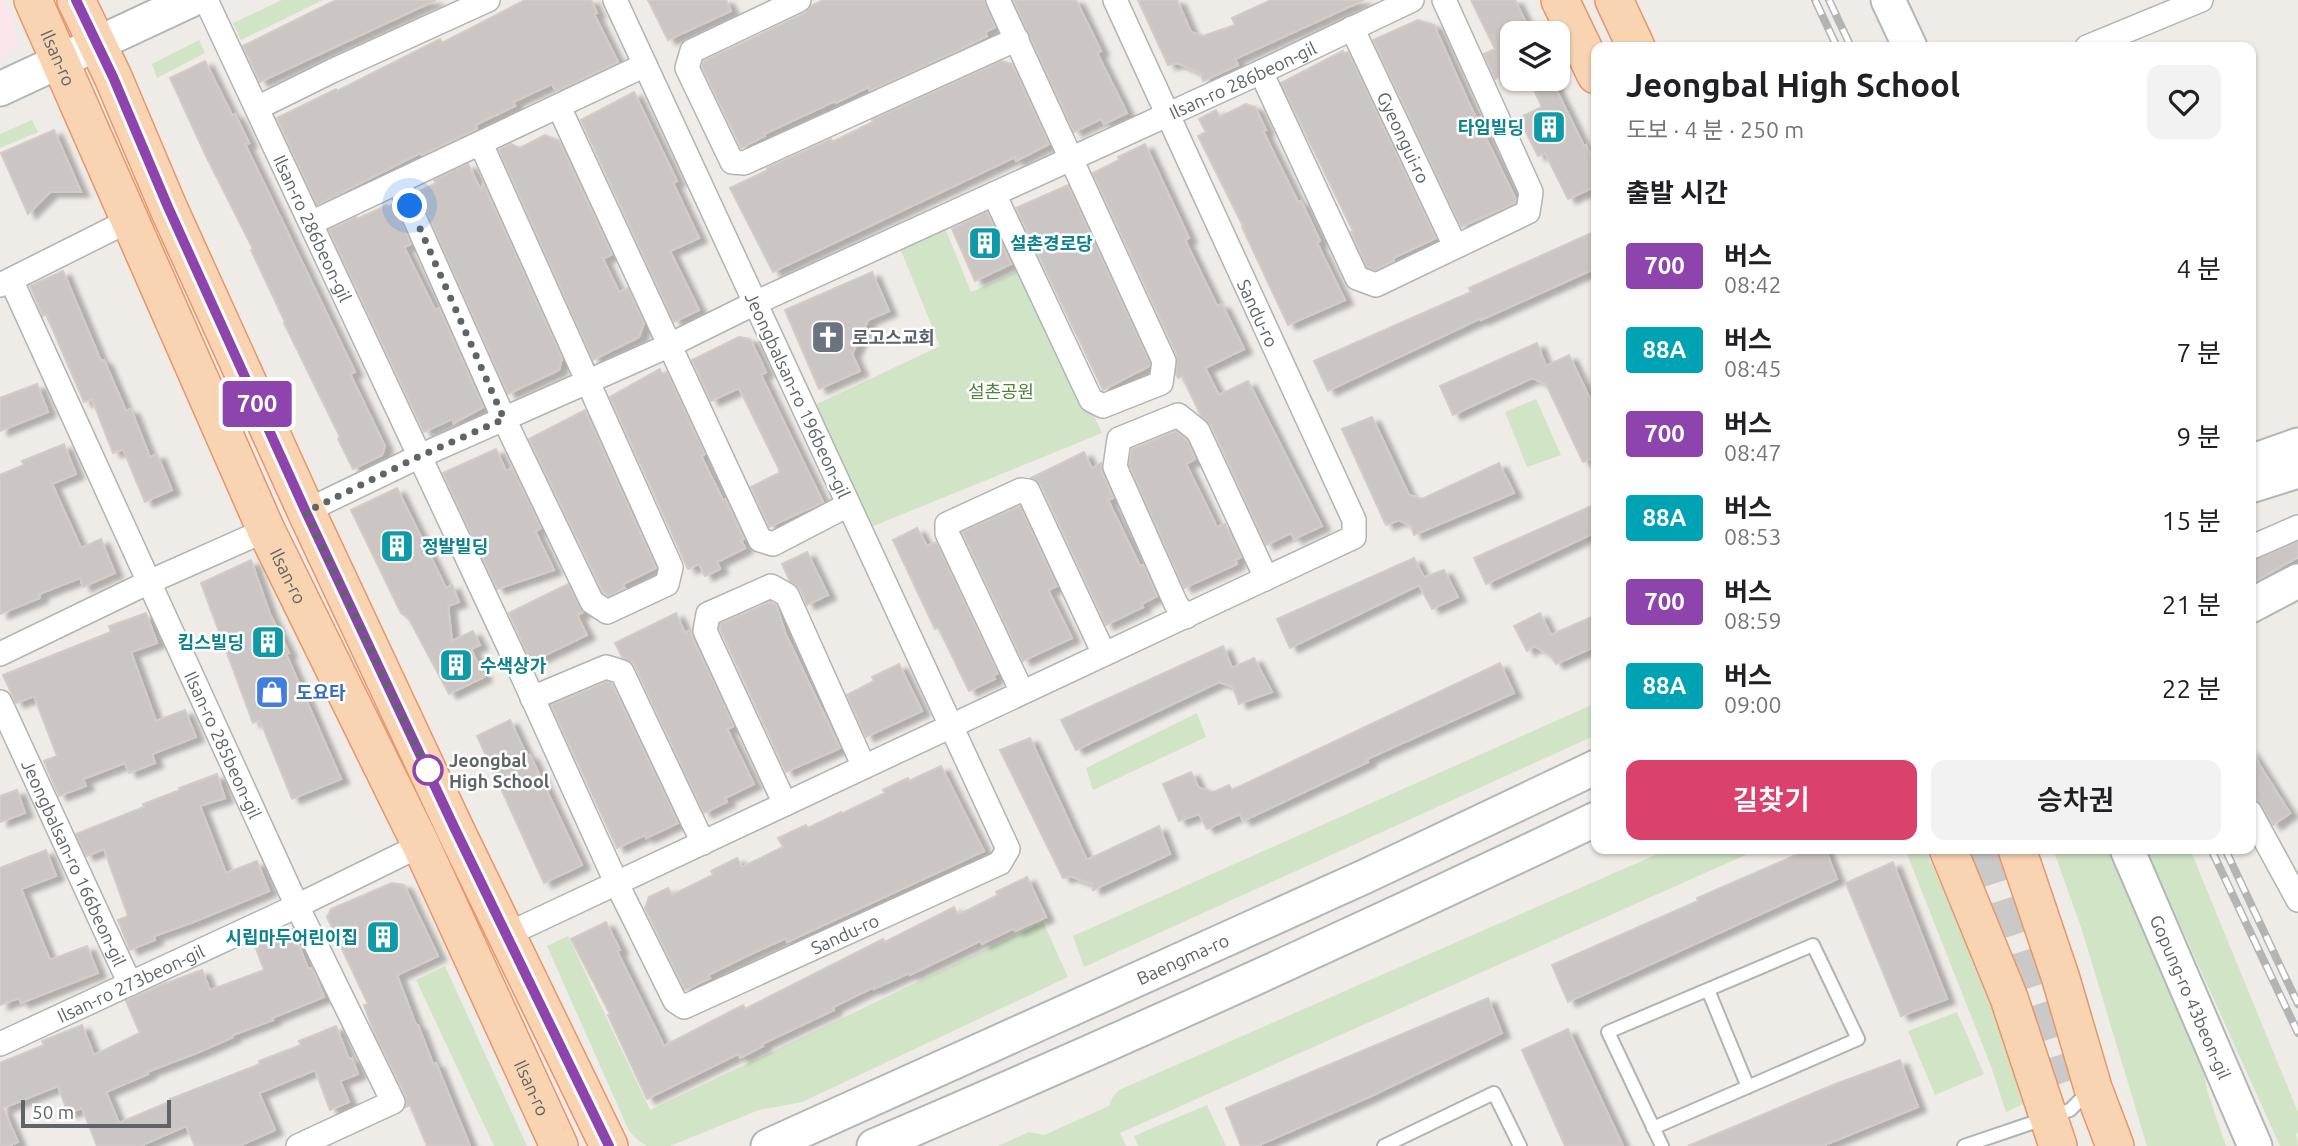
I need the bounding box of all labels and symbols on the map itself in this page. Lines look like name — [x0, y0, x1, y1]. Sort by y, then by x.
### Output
street label: Ilsan-ro — [37, 27, 79, 89]
street label: Ilsan-ro 286beon-gil — [1166, 37, 1319, 123]
street label: Gyeongui-ro — [1374, 88, 1434, 186]
building icon: 타임빌딩 — [1530, 108, 1568, 146]
place label: 타임빌딩 — [1458, 117, 1524, 137]
street label: Ilsan-ro 286beon-gil — [270, 152, 356, 305]
your location — [392, 188, 427, 223]
building icon: 설촌경로당 — [966, 224, 1004, 262]
place label: 설촌경로당 — [1010, 233, 1093, 253]
street label: Sandu-ro — [1234, 276, 1282, 350]
street label: Jeongbalsan-ro 196beon-gil — [741, 289, 855, 501]
church icon: 로고스교회 — [809, 318, 847, 356]
place label: 로고스교회 — [852, 327, 935, 347]
line badge: 700 — [217, 381, 297, 427]
park label: 설촌공원 — [968, 381, 1034, 401]
building icon: 정발빌딩 — [378, 527, 416, 565]
place label: 정발빌딩 — [422, 536, 488, 556]
street label: Ilsan-ro — [266, 545, 311, 607]
building icon: 킴스빌딩 — [249, 623, 287, 661]
place label: 킴스빌딩 — [178, 632, 244, 652]
building icon: 수색상가 — [437, 646, 475, 684]
place label: 수색상가 — [480, 655, 547, 675]
street label: Ilsan-ro 285beon-gil — [181, 668, 266, 822]
shop icon: 도요타 — [253, 673, 291, 711]
place label: 도요타 — [296, 682, 346, 702]
place label: Jeongbal High School — [449, 750, 550, 791]
marker: Jeongbal High School — [413, 755, 443, 785]
street label: Jeongbalsan-ro 166beon-gil — [18, 756, 130, 969]
street label: Sandu-ro — [808, 910, 882, 958]
street label: Gopung-ro 43beon-gil — [2147, 912, 2235, 1082]
building icon: 시립마두어린이집 — [364, 918, 402, 956]
place label: 시립마두어린이집 — [226, 927, 358, 947]
street label: Baengma-ro — [1134, 929, 1232, 988]
street label: Ilsan-ro 273beon-gil — [54, 940, 208, 1026]
street label: Ilsan-ro — [511, 1057, 554, 1119]
scale bar — [21, 1097, 172, 1129]

